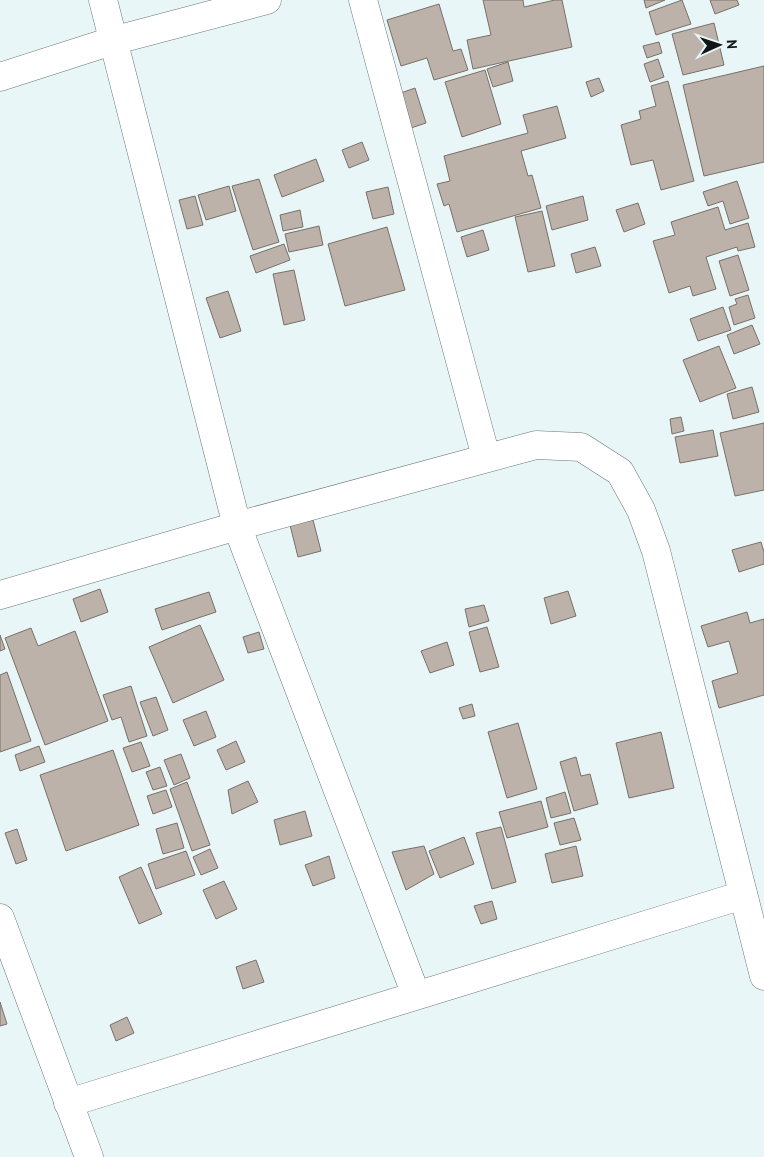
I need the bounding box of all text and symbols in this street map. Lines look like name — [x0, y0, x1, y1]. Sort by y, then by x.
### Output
north arrow — [694, 20, 744, 70]
text: N — [723, 39, 741, 49]

